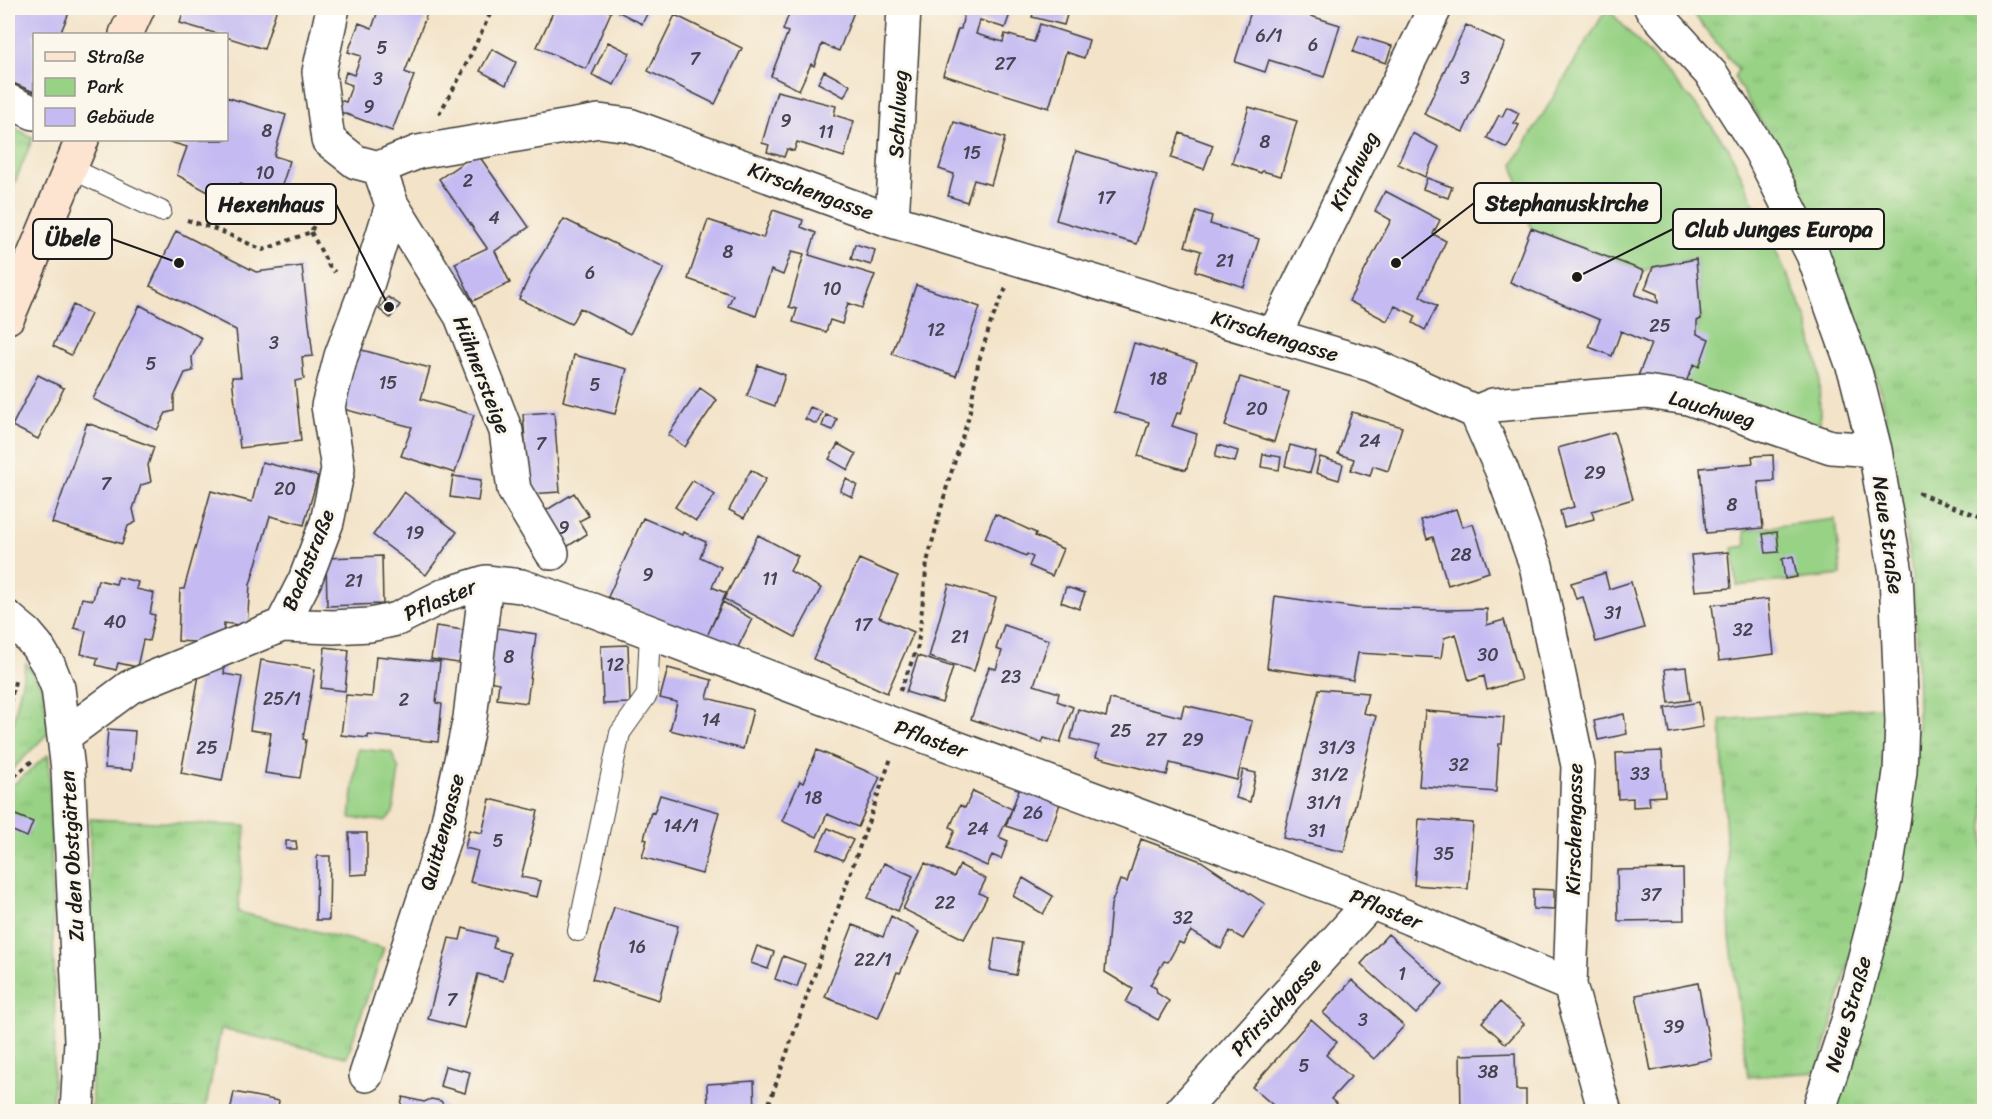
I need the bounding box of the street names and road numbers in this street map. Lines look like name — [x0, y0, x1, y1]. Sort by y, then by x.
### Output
street label: Schulweg — [877, 69, 919, 159]
street label: Kirchweg — [1318, 124, 1390, 217]
street label: Kirschengasse — [743, 151, 880, 231]
street label: Kirschengasse — [1206, 299, 1344, 373]
street label: Hühnersteige — [442, 310, 522, 440]
street label: Lauchweg — [1664, 379, 1760, 440]
street label: Neue Straße — [1861, 473, 1915, 597]
street label: Bachstraße — [270, 503, 346, 617]
street label: Pflaster — [398, 567, 484, 632]
street label: Pflaster — [889, 708, 974, 770]
street label: Kirschengasse — [1554, 763, 1594, 895]
street label: Zu den Obstgärten — [49, 769, 95, 943]
street label: Quittengasse — [408, 769, 476, 895]
street label: Pflaster — [1344, 877, 1430, 941]
street label: Pfirsichgasse — [1221, 948, 1331, 1066]
street label: Neue Straße — [1813, 951, 1883, 1076]

